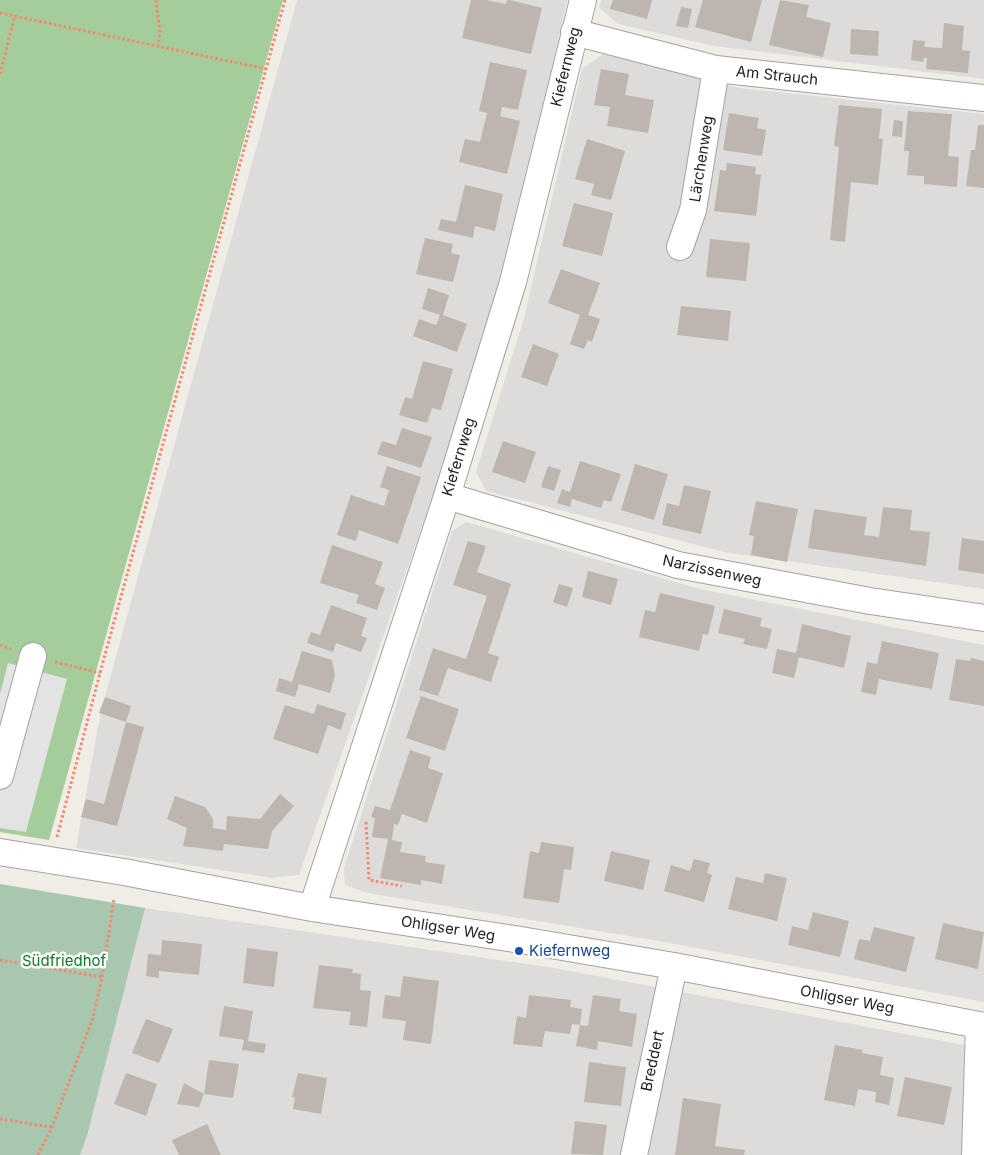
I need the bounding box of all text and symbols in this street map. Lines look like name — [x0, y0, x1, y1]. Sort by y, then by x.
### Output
street label: Kiefernweg — [547, 25, 585, 109]
street label: Am Strauch — [735, 63, 819, 89]
street label: Lärchenweg — [686, 114, 718, 204]
street label: Kiefernweg — [439, 416, 479, 498]
street label: Narzissenweg — [661, 552, 763, 590]
street label: Ohligser Weg — [400, 913, 496, 945]
place label: Kiefernweg — [529, 942, 610, 960]
marker: Kiefernweg — [513, 945, 525, 957]
park label: Südfriedhof — [22, 952, 106, 970]
street label: Ohligser Weg — [799, 982, 895, 1018]
street label: Breddert — [638, 1029, 668, 1093]

